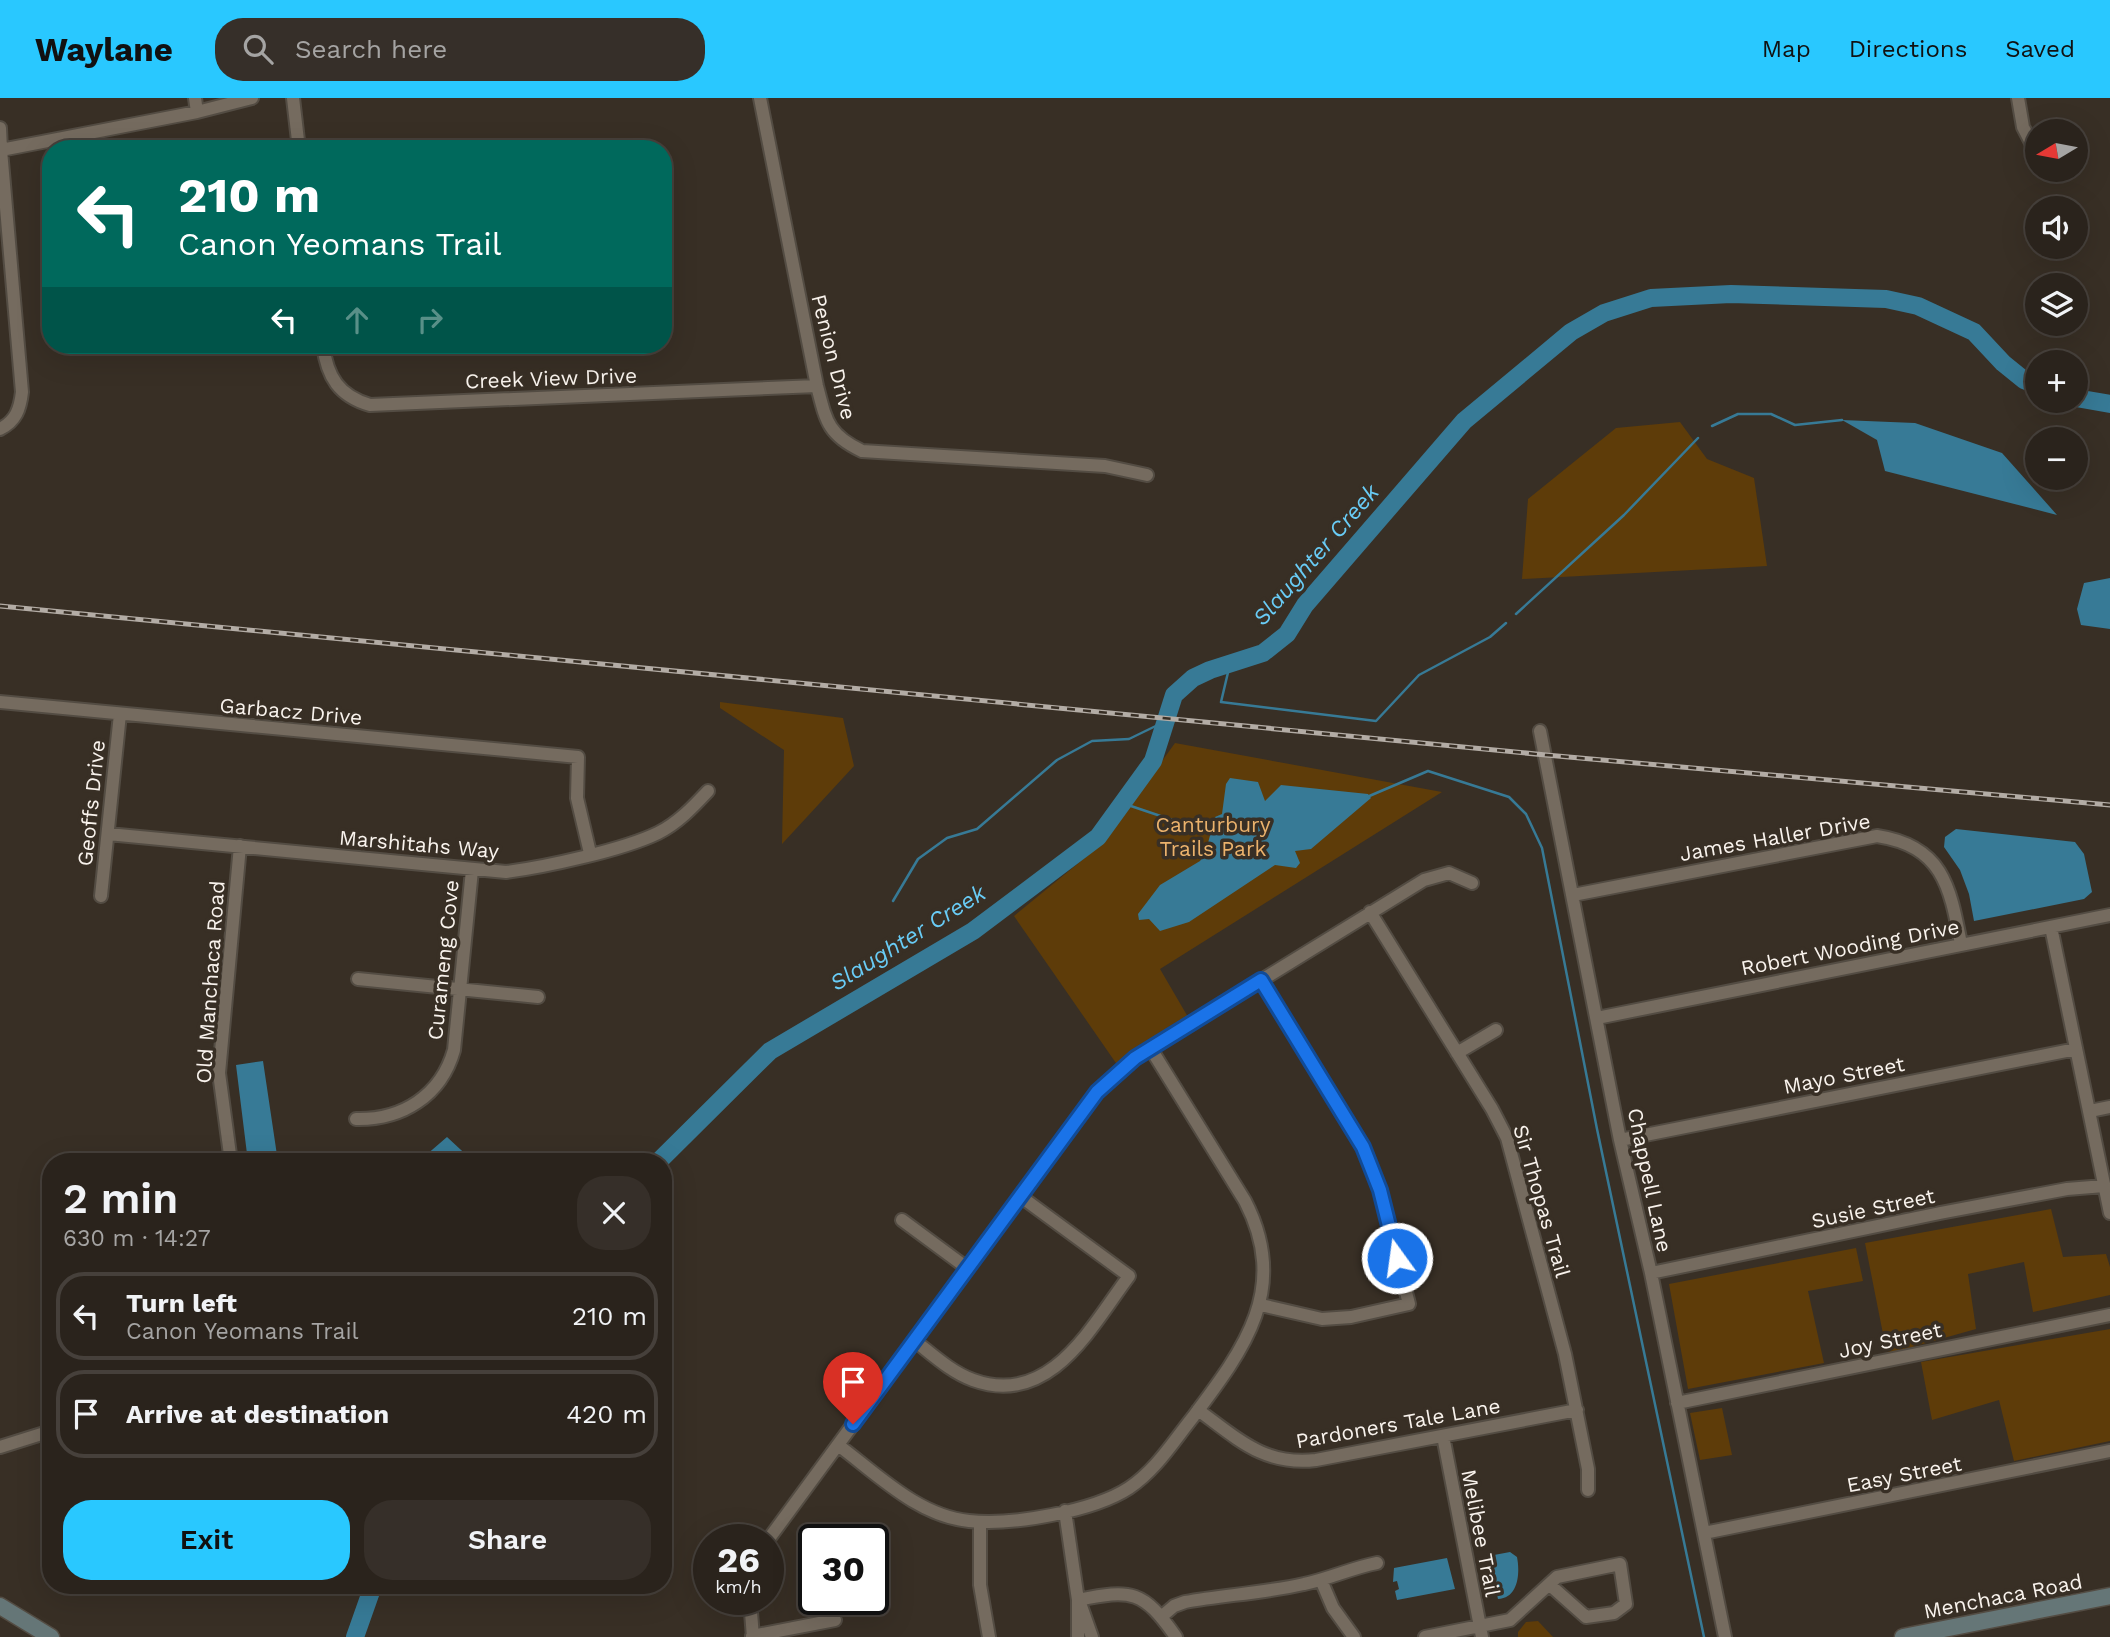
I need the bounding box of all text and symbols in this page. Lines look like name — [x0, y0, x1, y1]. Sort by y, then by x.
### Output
search box — [215, 18, 705, 81]
text: Waylane — [35, 30, 173, 69]
icon: search — [239, 30, 277, 68]
text: Search here — [295, 34, 447, 64]
text: Map — [1762, 35, 1811, 63]
text: Directions — [1849, 35, 1967, 63]
text: Saved — [2005, 35, 2075, 63]
north arrow — [2025, 119, 2088, 182]
map controls — [2025, 119, 2088, 490]
text: 210 m — [178, 166, 320, 224]
icon: left — [63, 168, 154, 259]
button: sound — [2025, 196, 2088, 259]
text: Canon Yeomans Trail — [178, 225, 502, 263]
button: layers — [2025, 273, 2088, 336]
street label: Penion Drive — [806, 292, 862, 422]
icon: left — [265, 301, 303, 339]
icon: ahead — [338, 301, 376, 339]
icon: right — [411, 301, 449, 339]
button: + — [2025, 350, 2088, 413]
street label: Creek View Drive — [464, 363, 638, 393]
button: − — [2025, 427, 2088, 490]
water label: Slaughter Creek — [1247, 478, 1386, 631]
street label: Garbacz Drive — [219, 692, 363, 730]
street label: Geoffs Drive — [72, 739, 110, 867]
street label: James Haller Drive — [1678, 808, 1872, 866]
park label: Canturbury Trails Park — [1156, 812, 1271, 861]
street label: Marshitahs Way — [338, 825, 500, 863]
street label: Curameng Cove — [422, 879, 464, 1041]
water label: Slaughter Creek — [825, 879, 992, 997]
street label: Old Manchaca Road — [190, 880, 230, 1084]
street label: Robert Wooding Drive — [1739, 914, 1961, 980]
street label: Mayo Street — [1781, 1051, 1907, 1099]
street label: Chappell Lane — [1623, 1106, 1677, 1254]
street label: Sir Thopas Trail — [1508, 1122, 1576, 1281]
text: 2 min — [63, 1174, 178, 1223]
button: close — [577, 1176, 651, 1250]
street label: Susie Street — [1809, 1183, 1937, 1233]
position arrow — [1360, 1221, 1434, 1295]
text: 630 m · 14:27 — [63, 1225, 211, 1252]
text: Turn left — [126, 1288, 237, 1318]
icon: left — [67, 1297, 105, 1335]
text: 210 m — [572, 1301, 647, 1331]
street label: Joy Street — [1836, 1317, 1944, 1363]
text: Canon Yeomans Trail — [126, 1318, 359, 1345]
pin — [823, 1352, 883, 1424]
icon: arrive — [834, 1363, 872, 1401]
street label: Pardoners Tale Lane — [1294, 1393, 1502, 1453]
icon: arrive — [67, 1395, 105, 1433]
text: Arrive at destination — [126, 1399, 389, 1429]
text: 420 m — [566, 1399, 647, 1429]
street label: Easy Street — [1844, 1451, 1964, 1497]
street label: Melibee Trail — [1456, 1467, 1506, 1599]
button: Exit — [63, 1500, 350, 1580]
button: Share — [364, 1500, 651, 1580]
speed limit sign: 30 — [798, 1524, 889, 1615]
text: 26 — [717, 1539, 760, 1581]
street label: Menchaca Road — [1922, 1568, 2084, 1624]
text: km/h — [715, 1576, 762, 1597]

